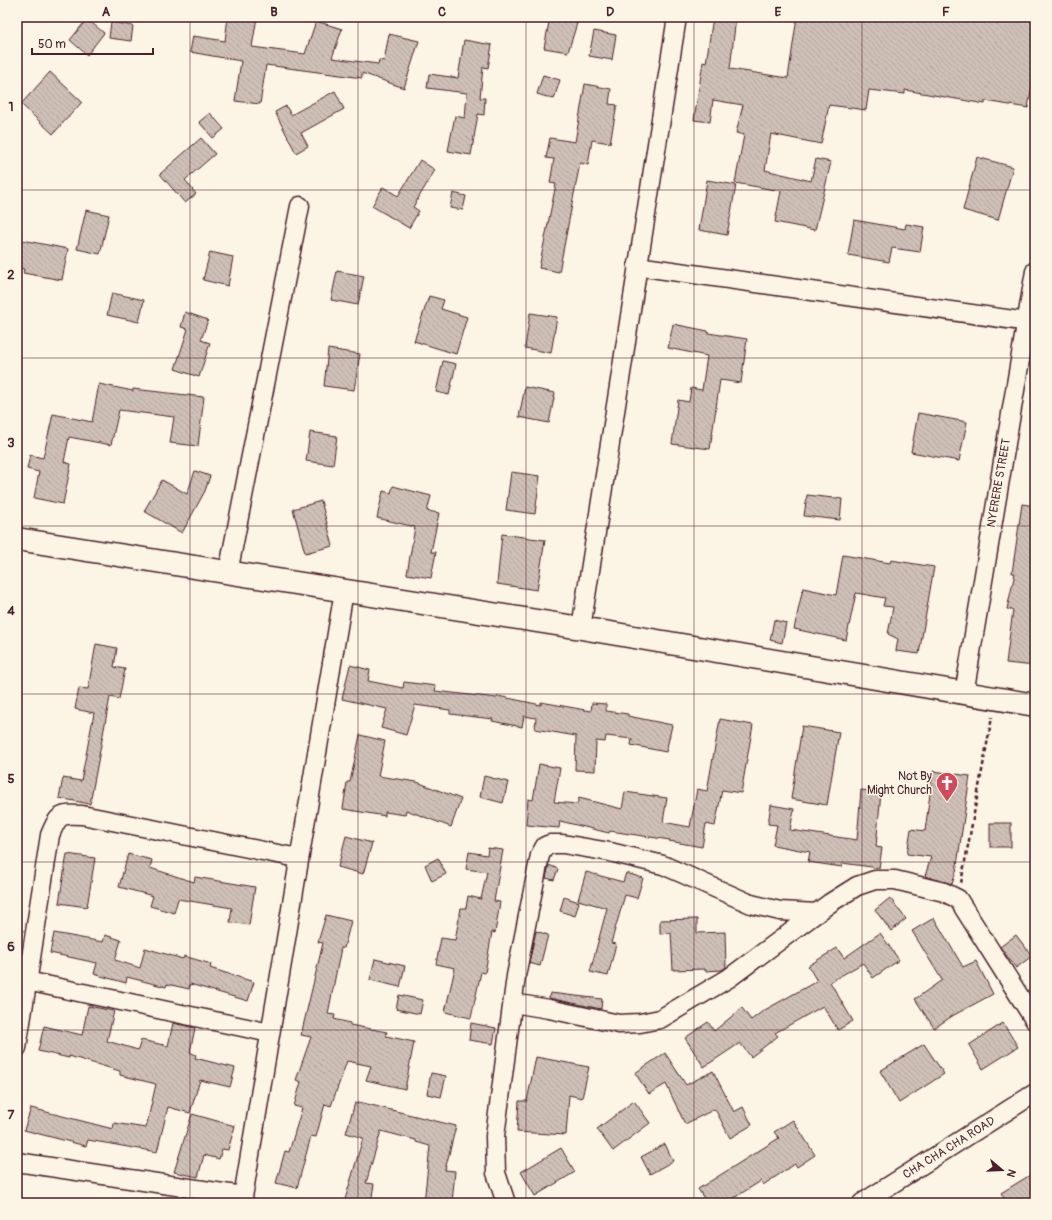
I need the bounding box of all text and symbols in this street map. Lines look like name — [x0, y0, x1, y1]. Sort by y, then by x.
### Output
text: A — [102, 4, 111, 20]
text: B — [270, 4, 278, 20]
text: C — [438, 4, 446, 20]
text: D — [606, 4, 614, 20]
text: E — [775, 4, 782, 20]
text: F — [942, 4, 950, 20]
scale bar — [32, 30, 153, 56]
text: 50 m — [38, 37, 66, 52]
text: 1 — [8, 99, 14, 115]
text: 2 — [7, 267, 15, 283]
text: 3 — [7, 435, 15, 451]
street label: NYERERE STREET — [984, 437, 1014, 529]
text: 4 — [7, 603, 15, 619]
place label: Not By Might Church — [867, 769, 932, 798]
church icon: Not By Might Church — [934, 770, 960, 803]
text: 5 — [7, 771, 15, 787]
text: 6 — [7, 939, 15, 955]
text: 7 — [8, 1107, 15, 1123]
street label: CHA CHA CHA ROAD — [900, 1113, 998, 1182]
north arrow — [982, 1150, 1022, 1190]
text: N — [1003, 1167, 1018, 1179]

